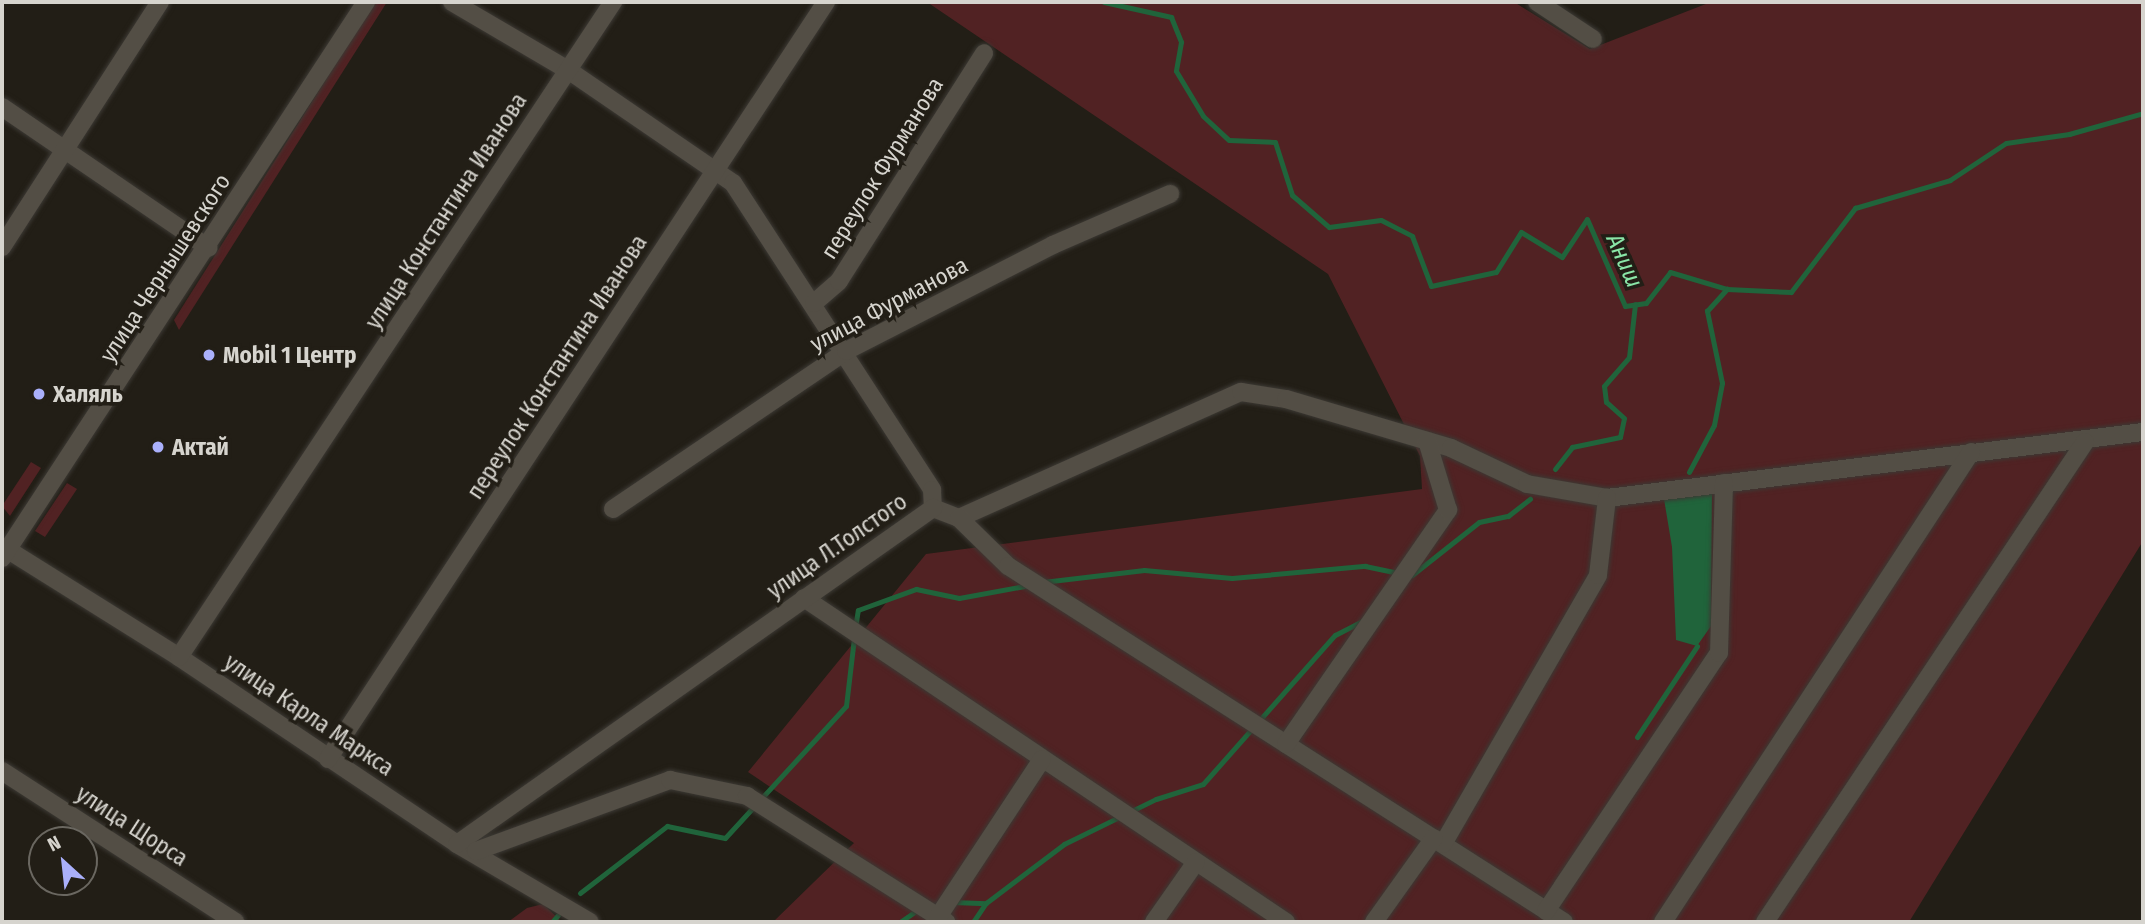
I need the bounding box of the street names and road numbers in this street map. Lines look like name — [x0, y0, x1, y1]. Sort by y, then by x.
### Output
street label: переулок Фурманова — [815, 72, 949, 264]
street label: улица Константина Иванова — [359, 88, 533, 334]
street label: улица Чернышевского — [94, 169, 236, 367]
street label: переулок Константина Иванова — [461, 230, 653, 504]
street label: улица Фурманова — [805, 251, 973, 357]
street label: улица Л.Толстого — [762, 488, 912, 604]
street label: улица Карла Маркса — [219, 648, 399, 782]
street label: улица Щорса — [71, 780, 193, 872]

